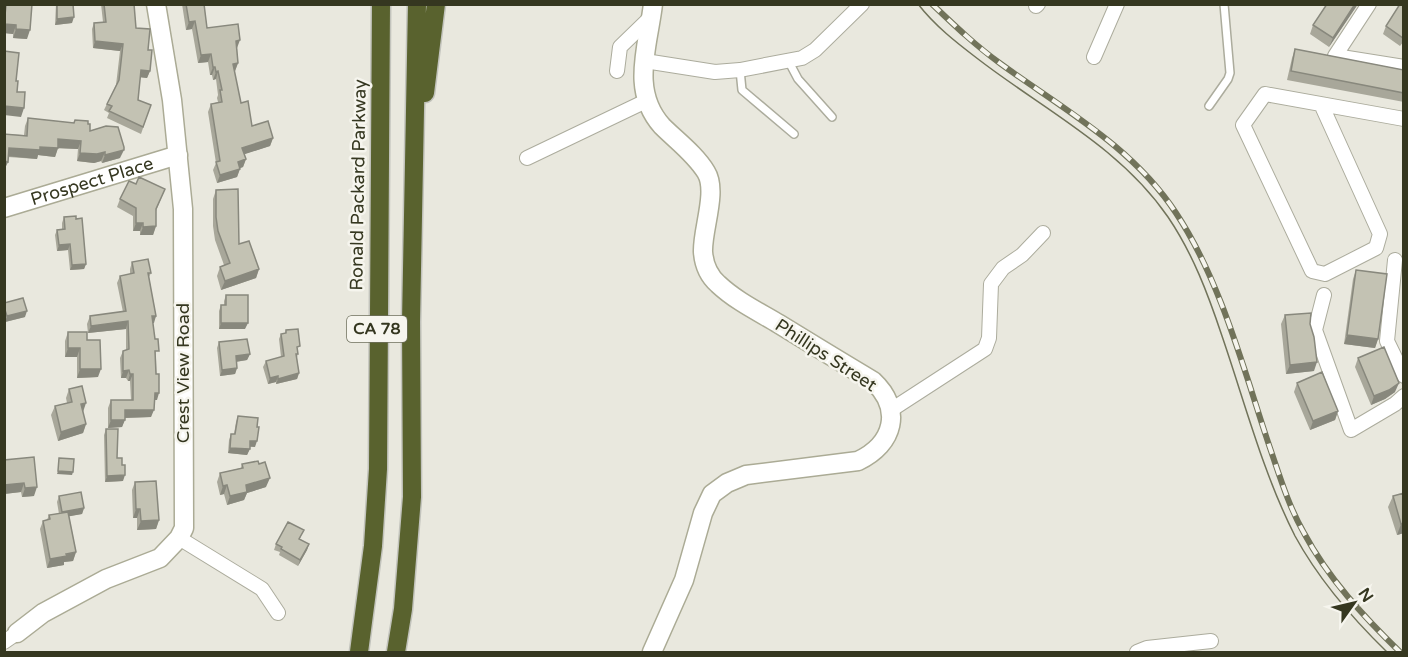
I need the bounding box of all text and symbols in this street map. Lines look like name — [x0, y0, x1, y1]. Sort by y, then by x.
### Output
street label: Ronald Packard Parkway — [345, 79, 371, 291]
street label: Prospect Place — [28, 152, 156, 210]
street label: Crest View Road — [172, 303, 194, 443]
street label: Phillips Street — [771, 314, 881, 396]
road number: CA 78 — [347, 316, 407, 342]
north arrow — [1324, 573, 1384, 633]
text: N — [1354, 584, 1377, 606]

